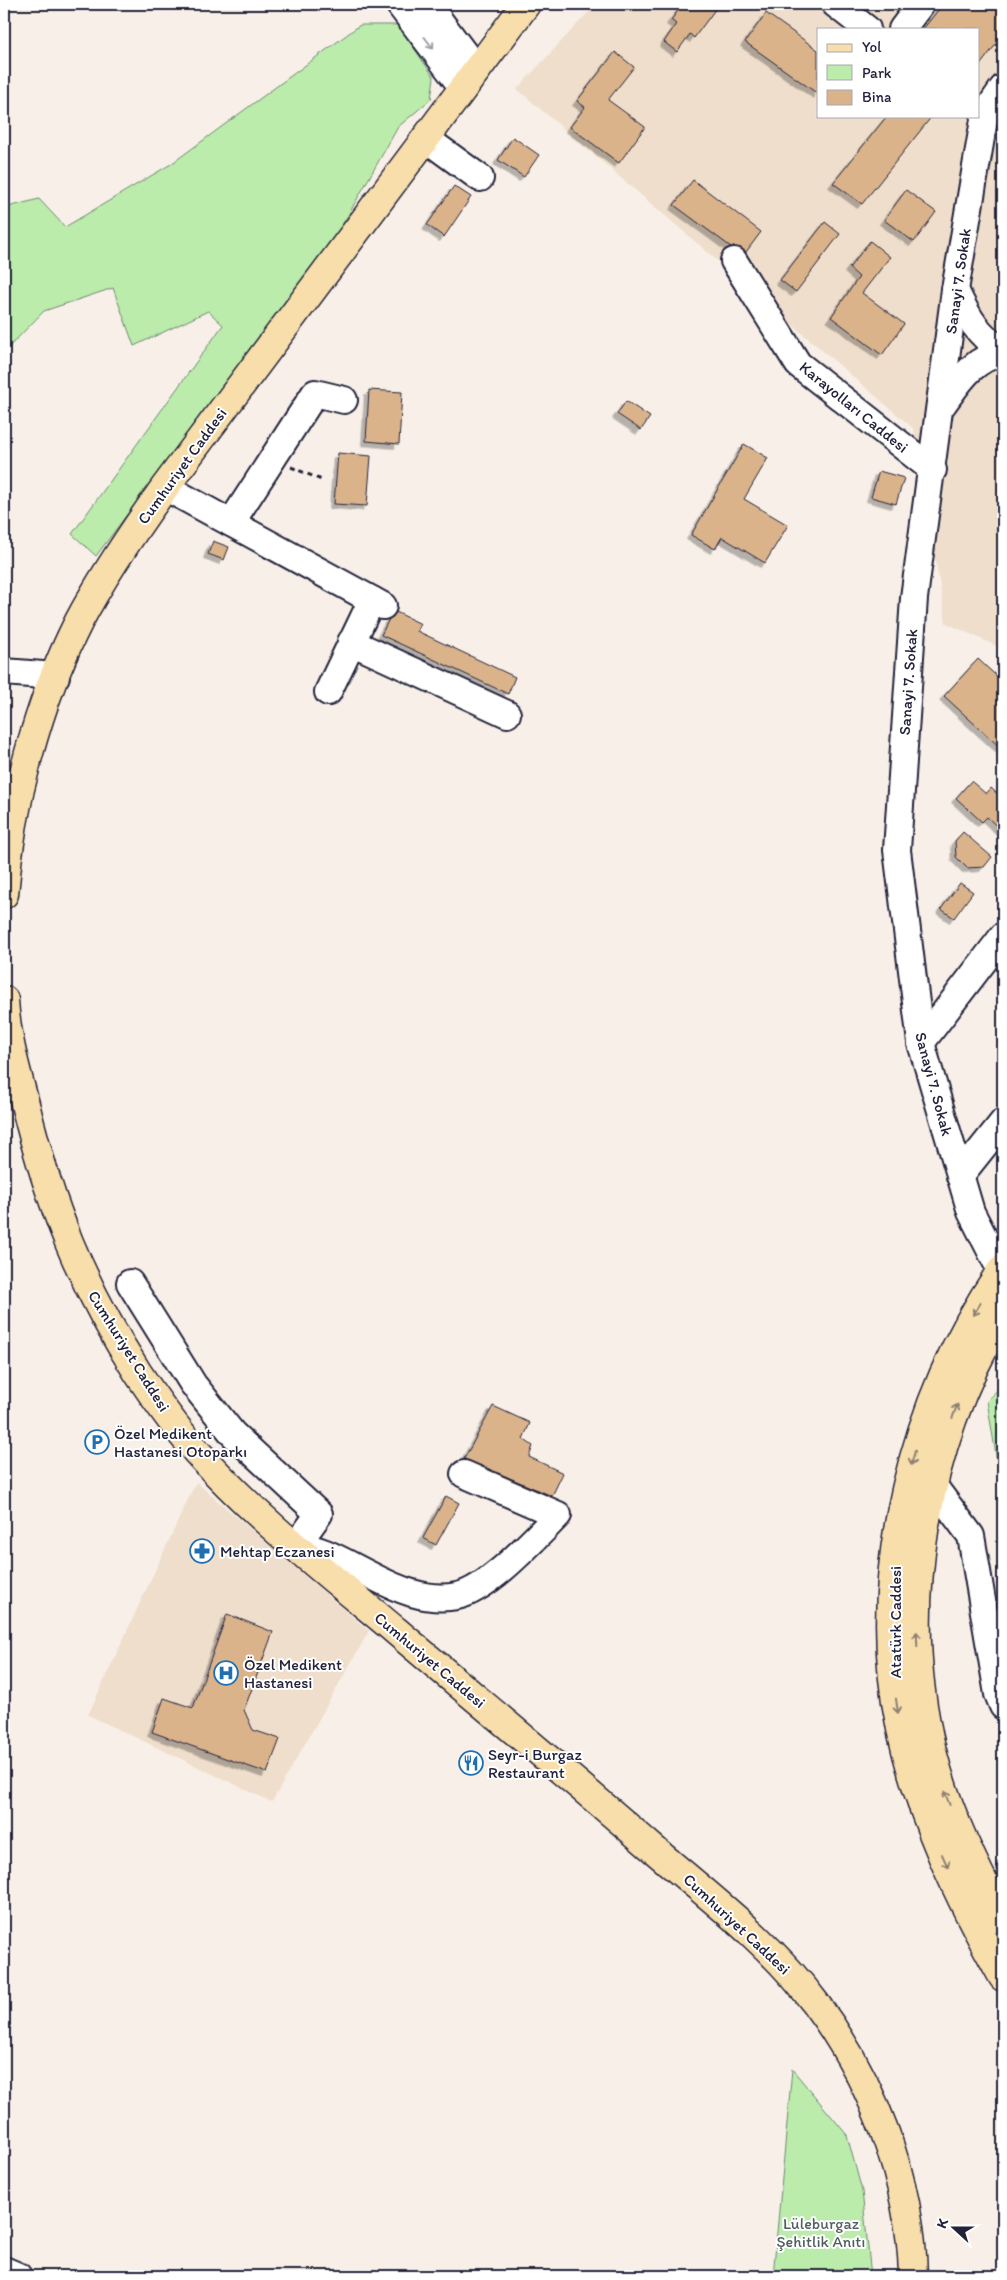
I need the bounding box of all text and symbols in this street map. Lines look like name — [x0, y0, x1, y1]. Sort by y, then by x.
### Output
legend — [817, 28, 980, 118]
one-way arrow — [423, 36, 434, 49]
text: Yol — [862, 38, 882, 56]
text: Park — [862, 64, 892, 82]
text: Bina — [862, 88, 892, 106]
street label: Sanayi 7. Sokak — [941, 227, 975, 335]
street label: Karayolları Caddesi — [796, 357, 912, 457]
street label: Cumhuriyet Caddesi — [133, 404, 231, 528]
street label: Sanayi 7. Sokak — [895, 628, 921, 736]
street label: Sanayi 7. Sokak — [911, 1030, 957, 1138]
street label: Cumhuriyet Caddesi — [84, 1287, 174, 1415]
one-way arrow — [971, 1302, 981, 1316]
one-way arrow — [951, 1404, 961, 1419]
place label: Özel Medikent Hastanesi Otoparkı — [114, 1424, 247, 1461]
parking icon: Özel Medikent Hastanesi Otoparkı — [84, 1429, 110, 1455]
one-way arrow — [908, 1450, 917, 1466]
pharmacy icon: Mehtap Eczanesi — [189, 1538, 215, 1564]
place label: Mehtap Eczanesi — [220, 1542, 335, 1561]
street label: Atatürk Caddesi — [886, 1566, 905, 1678]
street label: Cumhuriyet Caddesi — [371, 1608, 489, 1712]
one-way arrow — [912, 1631, 921, 1647]
place label: Özel Medikent Hastanesi — [244, 1655, 342, 1692]
hospital icon: Özel Medikent Hastanesi — [213, 1660, 239, 1686]
one-way arrow — [893, 1698, 903, 1714]
place label: Seyr-i Burgaz Restaurant — [488, 1745, 582, 1782]
restaurant icon: Seyr-i Burgaz Restaurant — [458, 1750, 484, 1776]
one-way arrow — [942, 1790, 951, 1806]
one-way arrow — [940, 1853, 950, 1868]
street label: Cumhuriyet Caddesi — [680, 1870, 794, 1978]
north arrow — [930, 2202, 980, 2252]
park label: Lüleburgaz Şehitlik Anıtı — [777, 2214, 865, 2251]
text: K — [933, 2215, 952, 2231]

